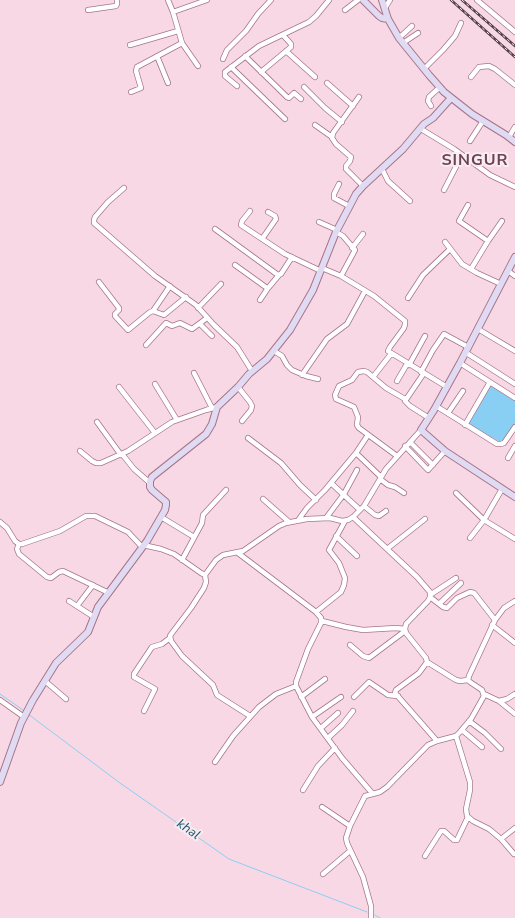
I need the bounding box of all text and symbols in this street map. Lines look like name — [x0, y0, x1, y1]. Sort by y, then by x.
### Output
district label: SINGUR — [441, 151, 509, 171]
water label: khal — [173, 817, 203, 843]

